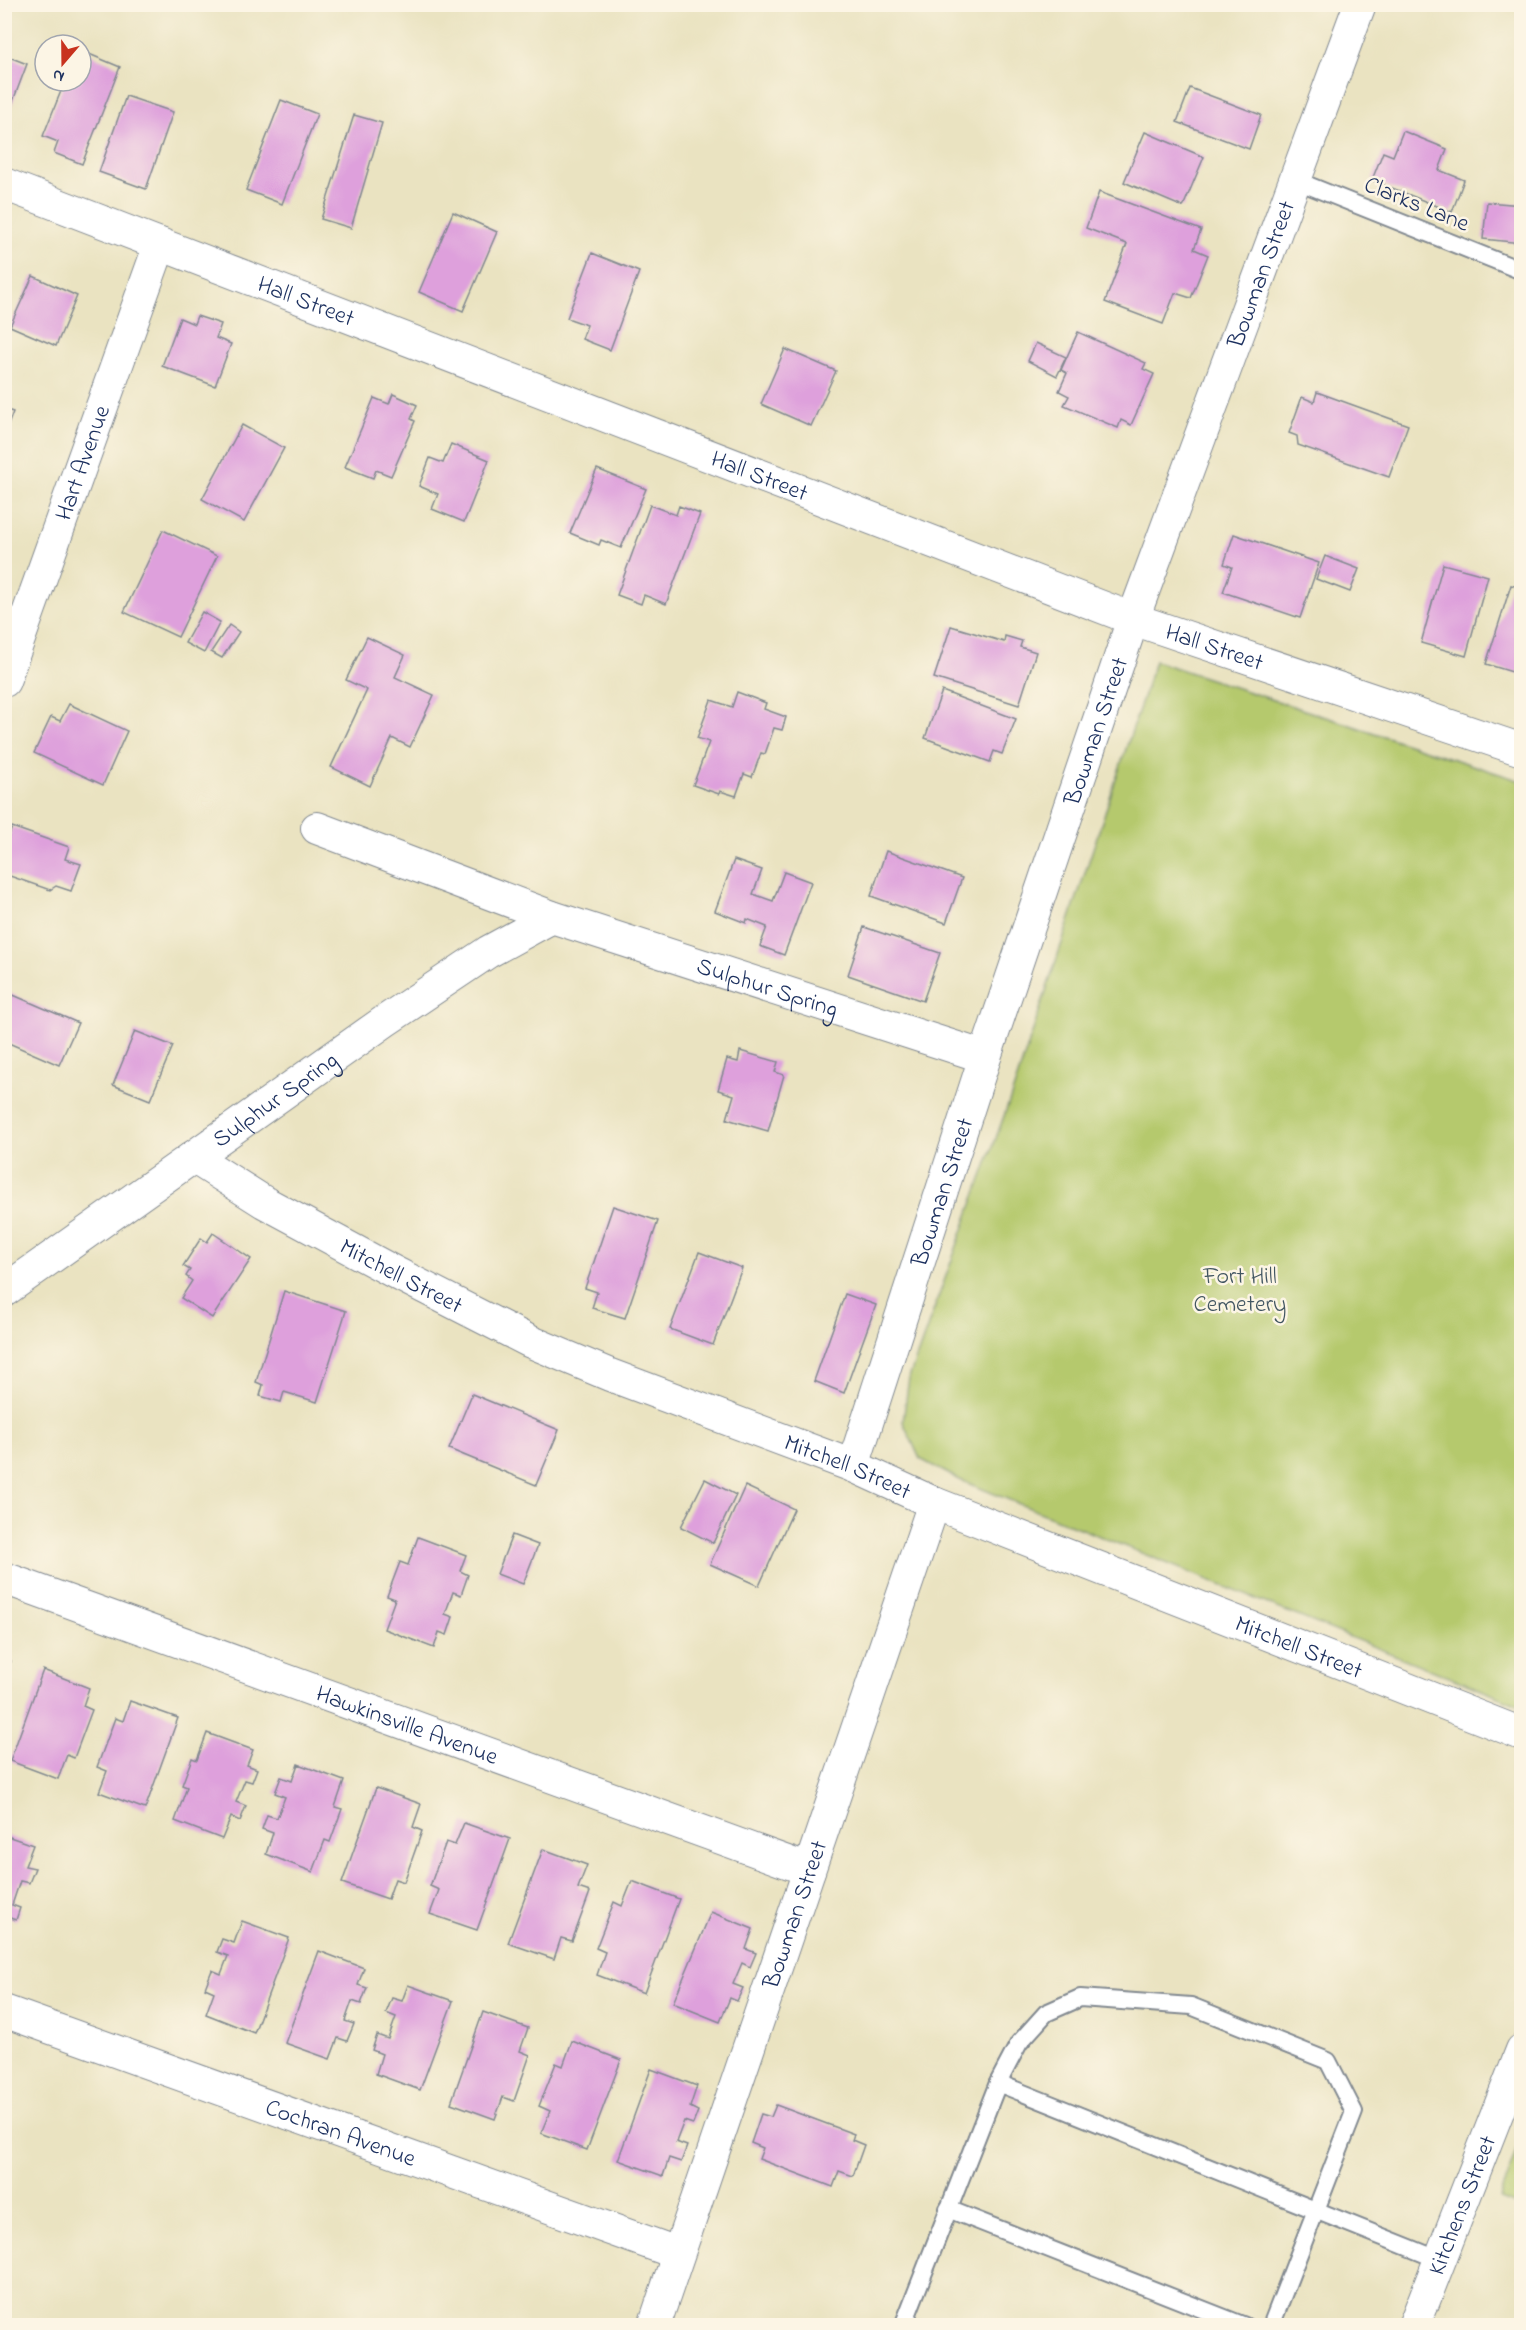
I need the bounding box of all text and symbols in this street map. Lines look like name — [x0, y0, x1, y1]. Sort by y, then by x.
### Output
north arrow — [33, 33, 93, 93]
text: N — [49, 62, 68, 88]
street label: Clarks Lane — [1358, 168, 1474, 242]
street label: Bowman Street — [1219, 196, 1306, 354]
street label: Hall Street — [252, 268, 359, 337]
street label: Hart Avenue — [48, 401, 121, 526]
street label: Hall Street — [705, 443, 813, 512]
street label: Hall Street — [1160, 616, 1268, 682]
street label: Bowman Street — [1056, 653, 1139, 811]
street label: Sulphur Spring — [692, 950, 842, 1028]
street label: Sulphur Spring — [206, 1044, 346, 1158]
street label: Bowman Street — [903, 1114, 984, 1272]
street label: Mitchell Street — [333, 1231, 468, 1324]
park label: Fort Hill Cemetery — [1194, 1260, 1286, 1324]
street label: Mitchell Street — [779, 1427, 916, 1510]
street label: Mitchell Street — [1229, 1608, 1367, 1690]
street label: Hawkinsville Avenue — [311, 1678, 503, 1776]
street label: Bowman Street — [755, 1836, 838, 1995]
street label: Cochran Avenue — [260, 2091, 420, 2178]
street label: Kitchens Street — [1421, 2131, 1507, 2281]

